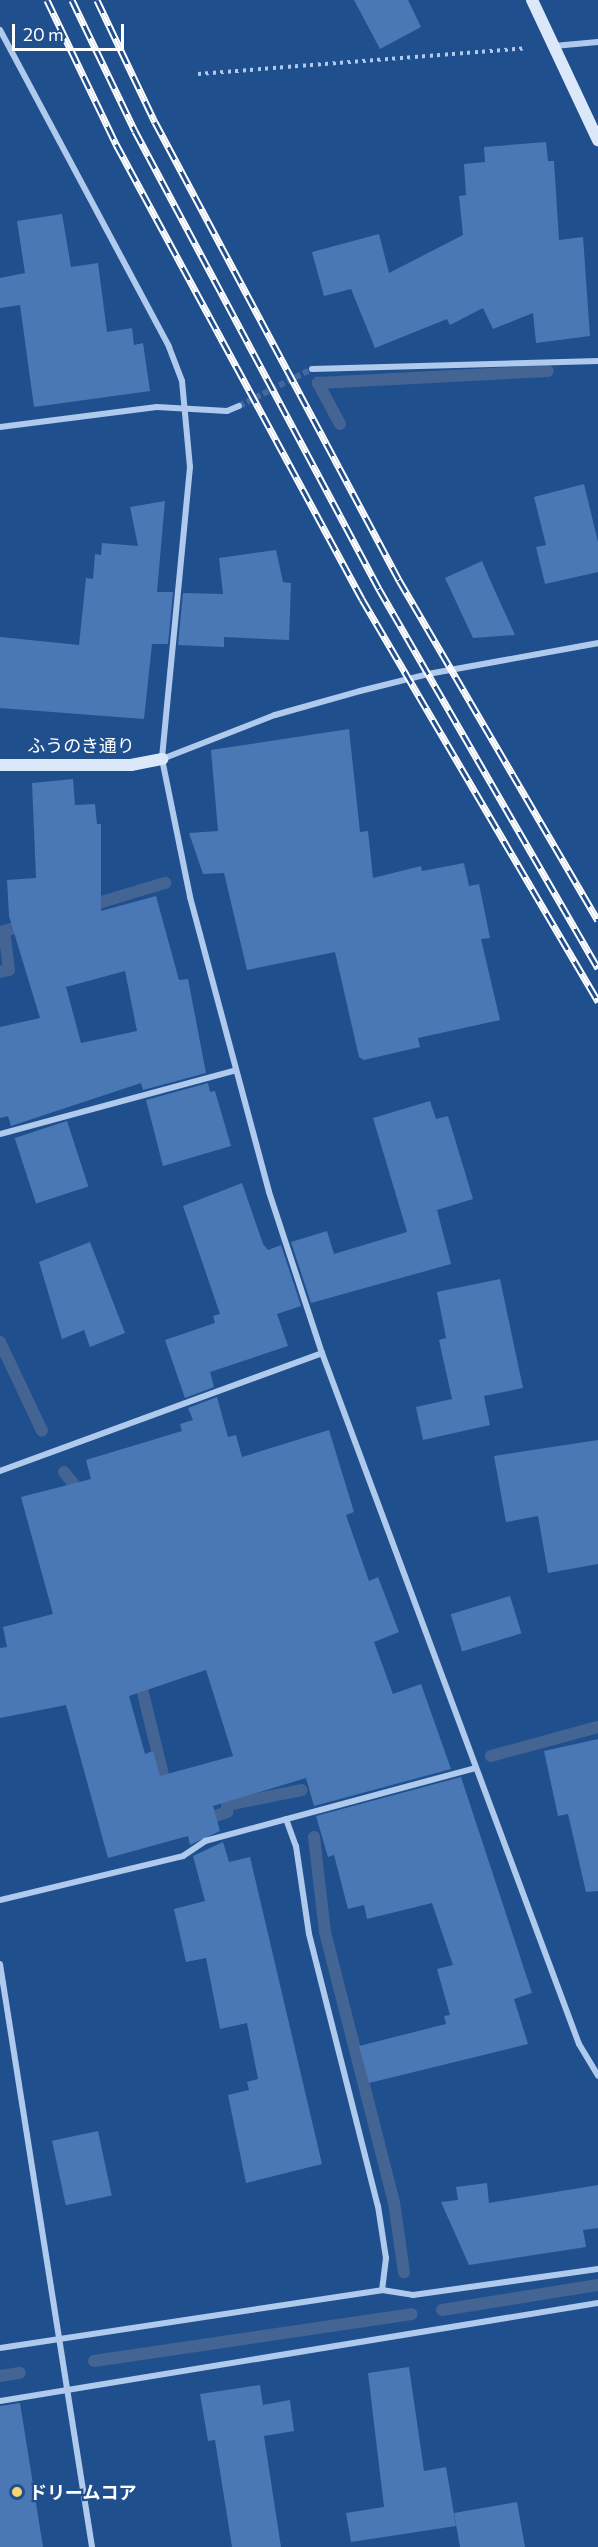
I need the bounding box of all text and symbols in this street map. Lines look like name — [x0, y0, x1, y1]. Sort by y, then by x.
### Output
scale bar — [15, 12, 128, 50]
text: 20 m — [23, 23, 64, 45]
street label: ふうのき通り — [27, 734, 135, 756]
place label: ドリームコア — [29, 2481, 137, 2503]
marker: ドリームコア — [10, 2485, 24, 2499]

